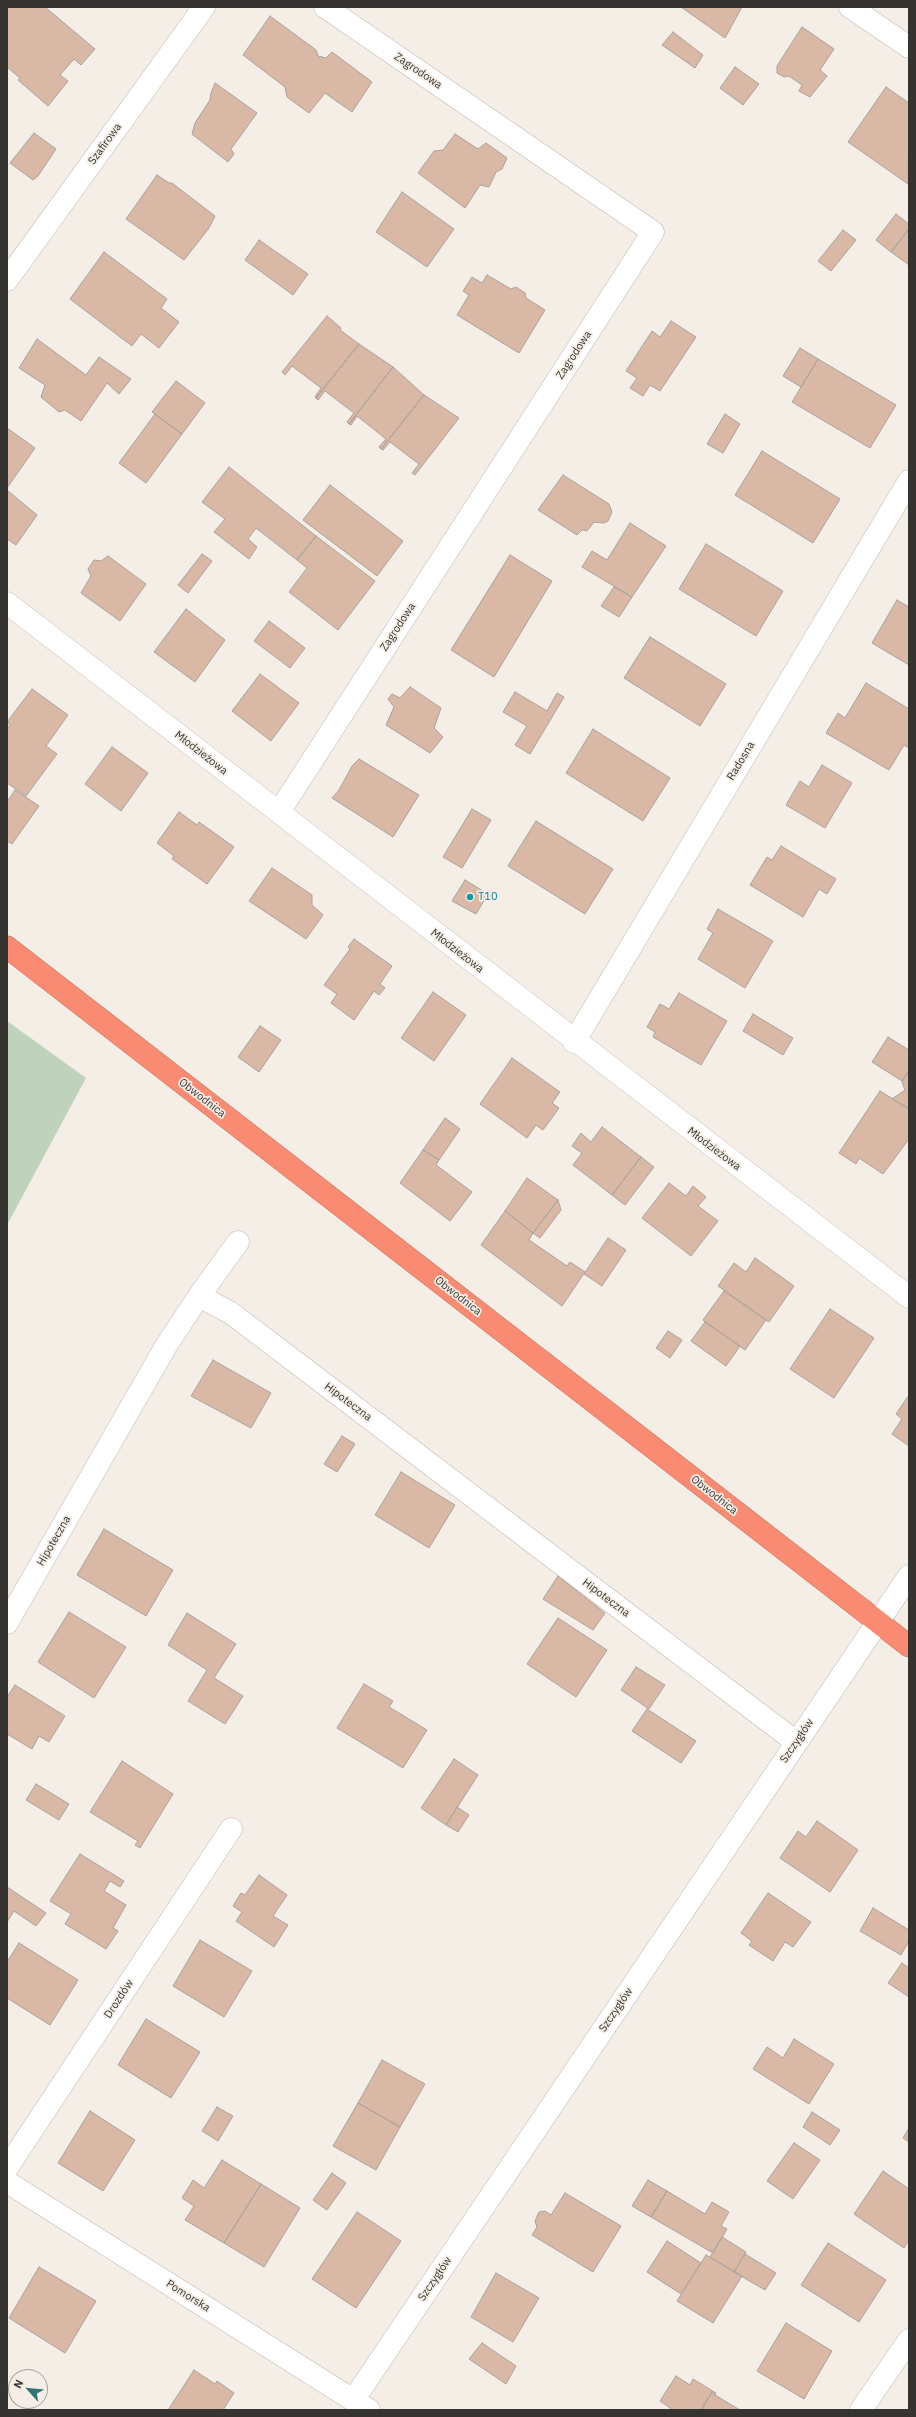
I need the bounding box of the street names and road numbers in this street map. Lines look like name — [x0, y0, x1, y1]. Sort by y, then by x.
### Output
street label: Zagrodowa — [392, 50, 444, 92]
street label: Szafirowa — [86, 121, 124, 167]
street label: Zagrodowa — [554, 328, 594, 382]
street label: Zagrodowa — [378, 600, 418, 654]
street label: Młodzieżowa — [172, 728, 230, 778]
street label: Radosna — [724, 739, 758, 783]
street label: Młodzieżowa — [428, 926, 486, 976]
street label: Obwodnica — [176, 1076, 228, 1120]
street label: Młodzieżowa — [685, 1125, 743, 1173]
street label: Obwodnica — [432, 1274, 484, 1318]
street label: Hipoteczna — [322, 1380, 374, 1424]
street label: Obwodnica — [688, 1473, 740, 1517]
street label: Hipoteczna — [34, 1514, 74, 1568]
street label: Hipoteczna — [580, 1576, 632, 1620]
street label: Szczygłów — [777, 1716, 817, 1766]
street label: Drozdów — [102, 1977, 136, 2021]
street label: Szczygłów — [596, 1985, 636, 2035]
street label: Szczygłów — [415, 2254, 455, 2304]
street label: Pomorska — [164, 2277, 212, 2315]

